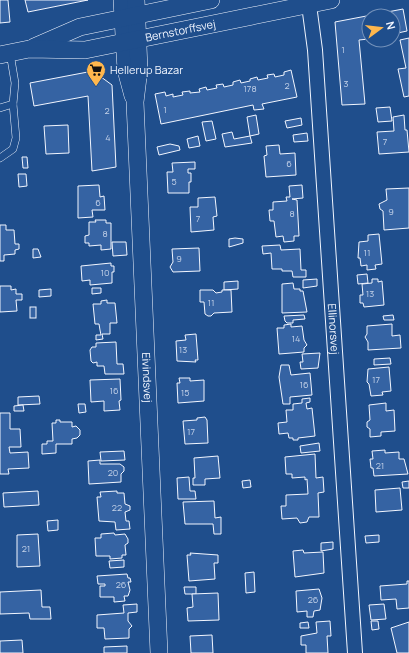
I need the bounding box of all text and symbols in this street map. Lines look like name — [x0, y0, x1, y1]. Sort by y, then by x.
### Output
north arrow — [361, 8, 401, 48]
street label: Bernstorffsvej — [144, 16, 217, 45]
text: N — [383, 20, 399, 31]
house number: 1 — [341, 43, 345, 56]
supermarket icon: Hellerup Bazar — [85, 59, 107, 87]
place label: Hellerup Bazar — [110, 62, 183, 77]
house number: 3 — [344, 77, 349, 90]
house number: 2 — [284, 79, 290, 92]
house number: 178 — [243, 82, 257, 95]
house number: 1 — [163, 103, 167, 116]
house number: 2 — [104, 104, 110, 117]
house number: 4 — [105, 131, 111, 144]
house number: 7 — [383, 135, 388, 148]
house number: 6 — [286, 157, 292, 170]
house number: 5 — [171, 175, 177, 188]
house number: 6 — [95, 196, 101, 209]
house number: 9 — [388, 205, 394, 218]
house number: 8 — [289, 207, 295, 220]
house number: 7 — [196, 212, 201, 225]
house number: 8 — [102, 227, 108, 240]
house number: 11 — [363, 246, 371, 259]
house number: 9 — [176, 252, 182, 265]
house number: 10 — [101, 266, 110, 279]
house number: 13 — [366, 287, 374, 300]
house number: 11 — [207, 296, 215, 309]
street label: Ellinorsvej — [325, 303, 343, 355]
house number: 14 — [292, 332, 300, 345]
house number: 13 — [179, 343, 187, 356]
street label: Eivindsvej — [139, 352, 156, 403]
house number: 17 — [372, 373, 380, 386]
house number: 16 — [299, 378, 309, 391]
house number: 16 — [109, 384, 119, 397]
house number: 15 — [181, 386, 189, 399]
house number: 17 — [187, 425, 195, 438]
house number: 21 — [376, 459, 384, 472]
house number: 20 — [108, 466, 118, 479]
house number: 22 — [112, 501, 122, 514]
house number: 21 — [22, 542, 30, 555]
house number: 26 — [116, 578, 127, 591]
house number: 26 — [308, 593, 319, 606]

